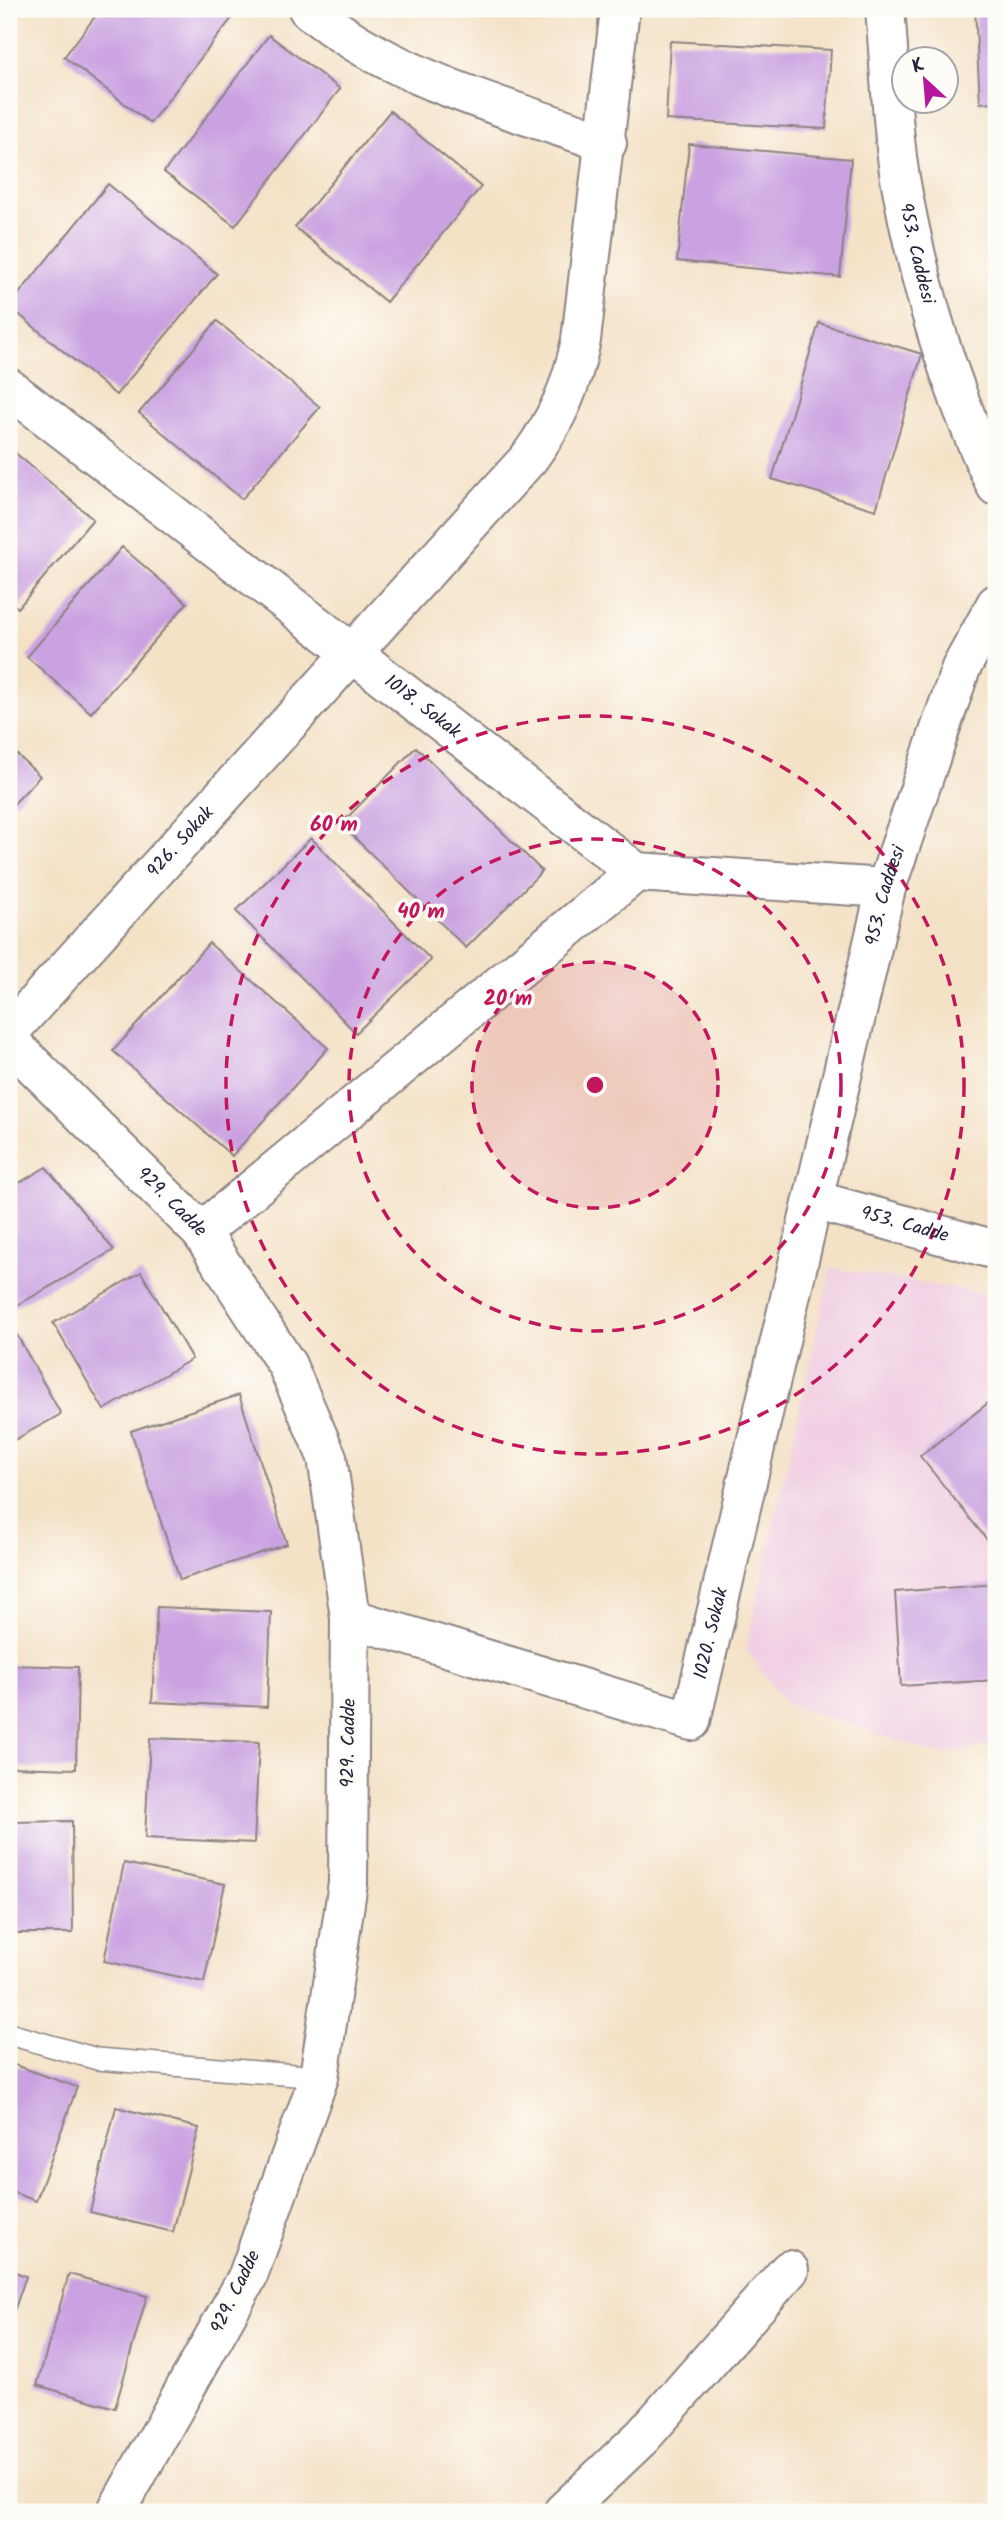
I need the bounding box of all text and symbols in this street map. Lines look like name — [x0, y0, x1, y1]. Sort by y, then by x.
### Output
north arrow — [890, 46, 960, 116]
text: K — [907, 51, 930, 83]
street label: 953. Caddesi — [890, 200, 943, 309]
street label: 1018. Sokak — [377, 667, 467, 747]
street label: 926. Sokak — [140, 799, 222, 885]
text: 60 m — [310, 809, 358, 842]
street label: 953. Caddesi — [858, 840, 915, 949]
text: 40 m — [397, 896, 445, 929]
text: 20 m — [484, 983, 532, 1016]
centre of rings — [583, 1073, 607, 1097]
street label: 929. Cadde — [129, 1160, 214, 1245]
street label: 953. Cadde — [857, 1198, 953, 1251]
street label: 1020. Sokak — [686, 1584, 737, 1683]
street label: 929. Cadde — [333, 1698, 365, 1788]
street label: 929. Cadde — [203, 2245, 269, 2339]

